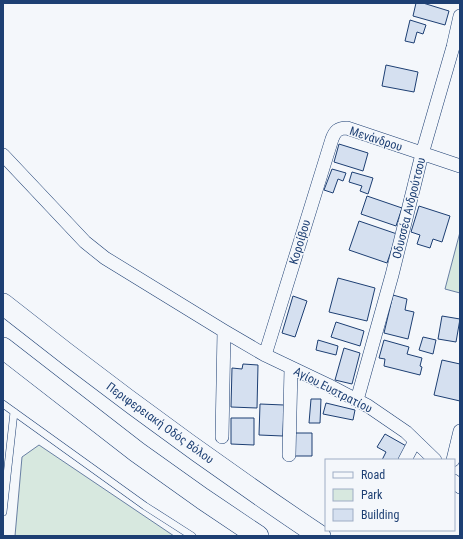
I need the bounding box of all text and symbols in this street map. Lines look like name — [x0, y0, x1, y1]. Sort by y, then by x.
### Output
street label: Μενάνδρου — [348, 124, 404, 154]
street label: Οδυσσέα Ανδρούτσου — [390, 156, 428, 260]
street label: Κοροίβου — [287, 218, 313, 266]
street label: Αγίου Ευστρατίου — [291, 364, 375, 416]
street label: Περιφερειακή Οδός Βόλου — [104, 379, 217, 467]
legend — [325, 459, 455, 531]
text: Road — [361, 468, 385, 482]
text: Park — [361, 488, 383, 502]
text: Building — [361, 508, 399, 522]

